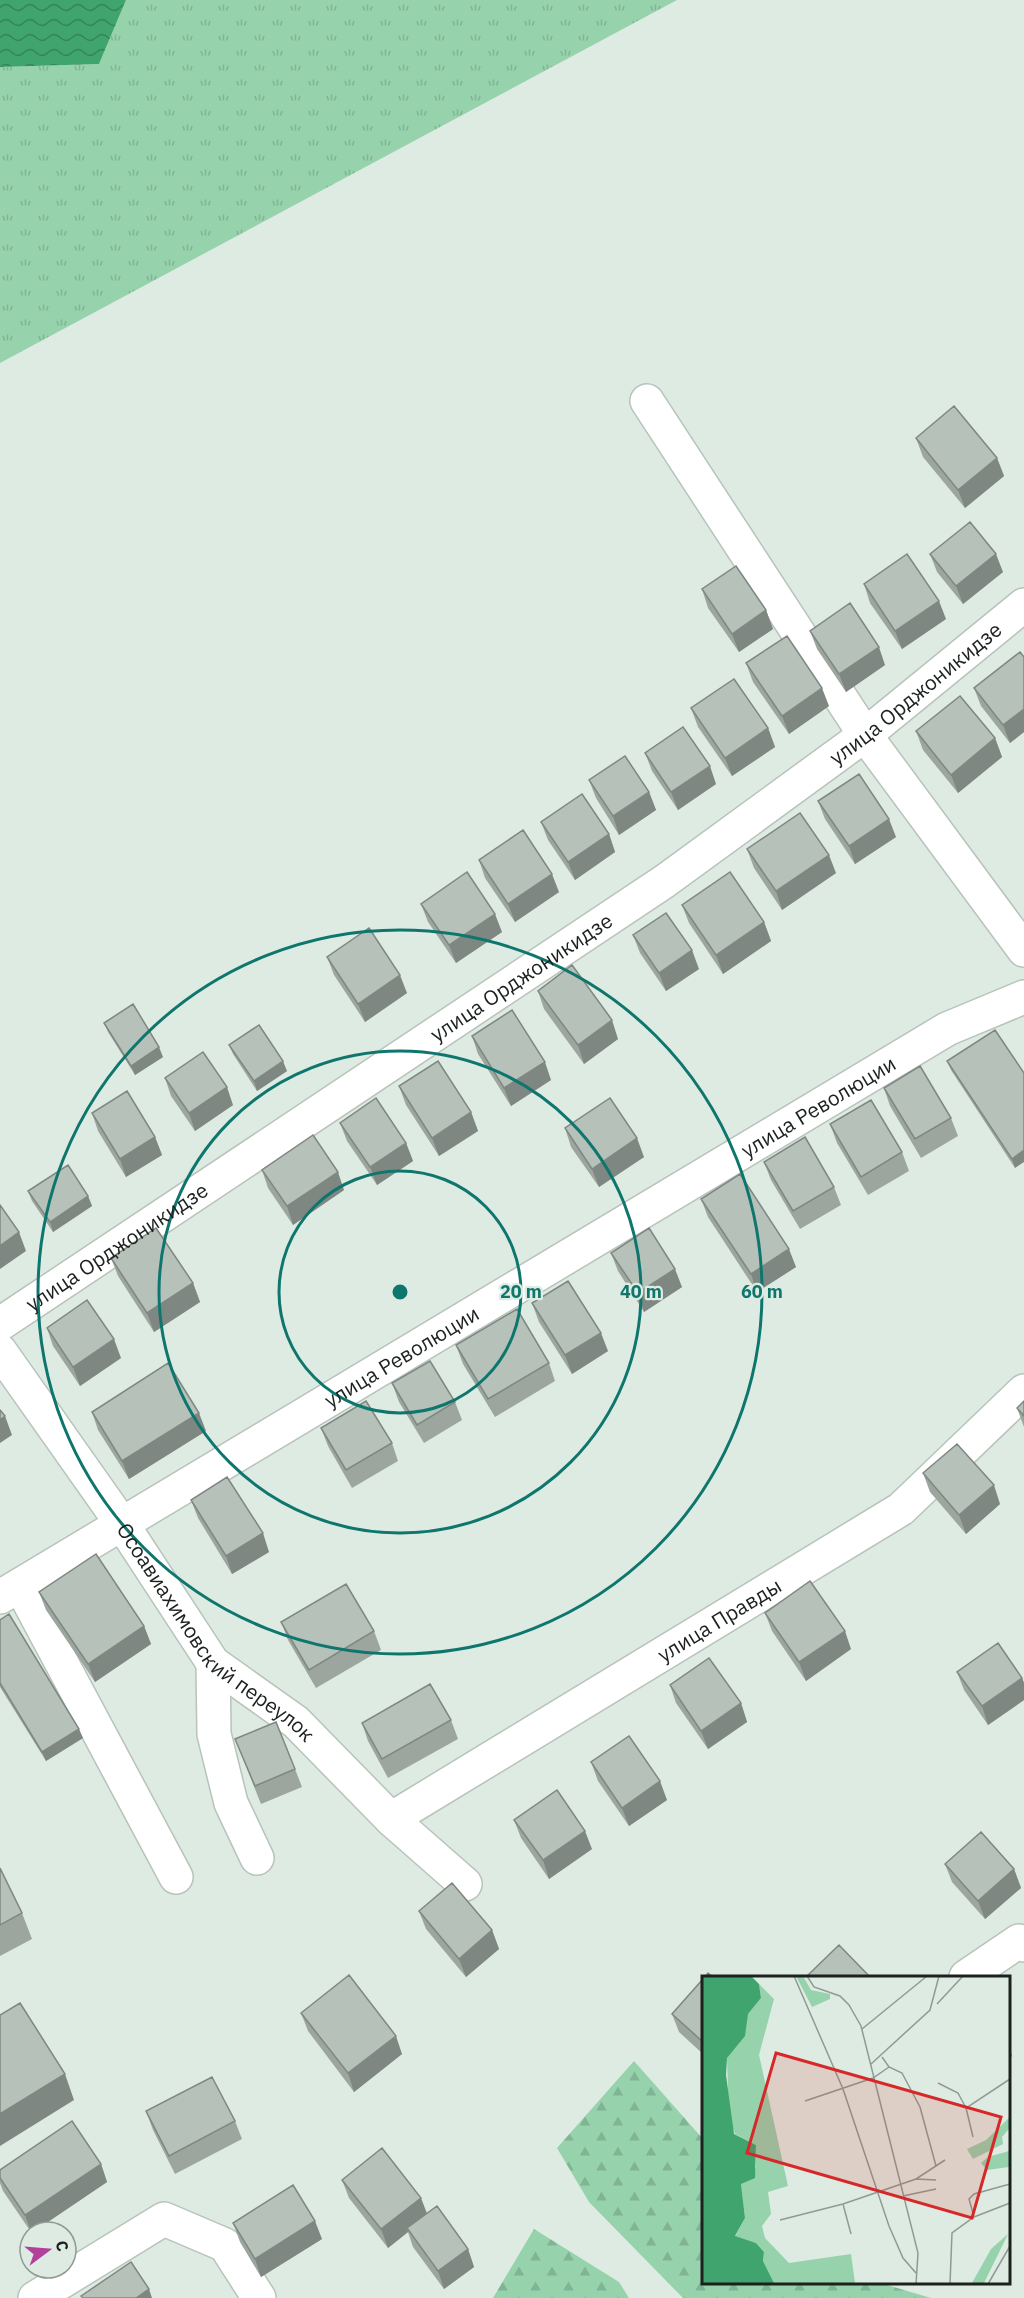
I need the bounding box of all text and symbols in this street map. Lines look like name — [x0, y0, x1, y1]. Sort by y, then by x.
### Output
street label: улица Орджоникидзе — [823, 615, 1007, 771]
street label: улица Орджоникидзе — [424, 906, 618, 1048]
street label: улица Революции — [735, 1049, 901, 1164]
street label: улица Орджоникидзе — [20, 1176, 213, 1317]
text: 20 m — [500, 1280, 542, 1303]
text: 40 m — [620, 1280, 662, 1303]
text: 60 m — [741, 1280, 783, 1303]
centre of rings — [390, 1282, 410, 1302]
street label: улица Революции — [319, 1299, 484, 1414]
street label: Осоавиахимовский переулок — [111, 1517, 321, 1747]
street label: улица Правды — [652, 1571, 786, 1668]
inset map — [702, 1976, 1009, 2283]
north arrow — [18, 2220, 78, 2280]
text: С — [51, 2238, 73, 2254]

